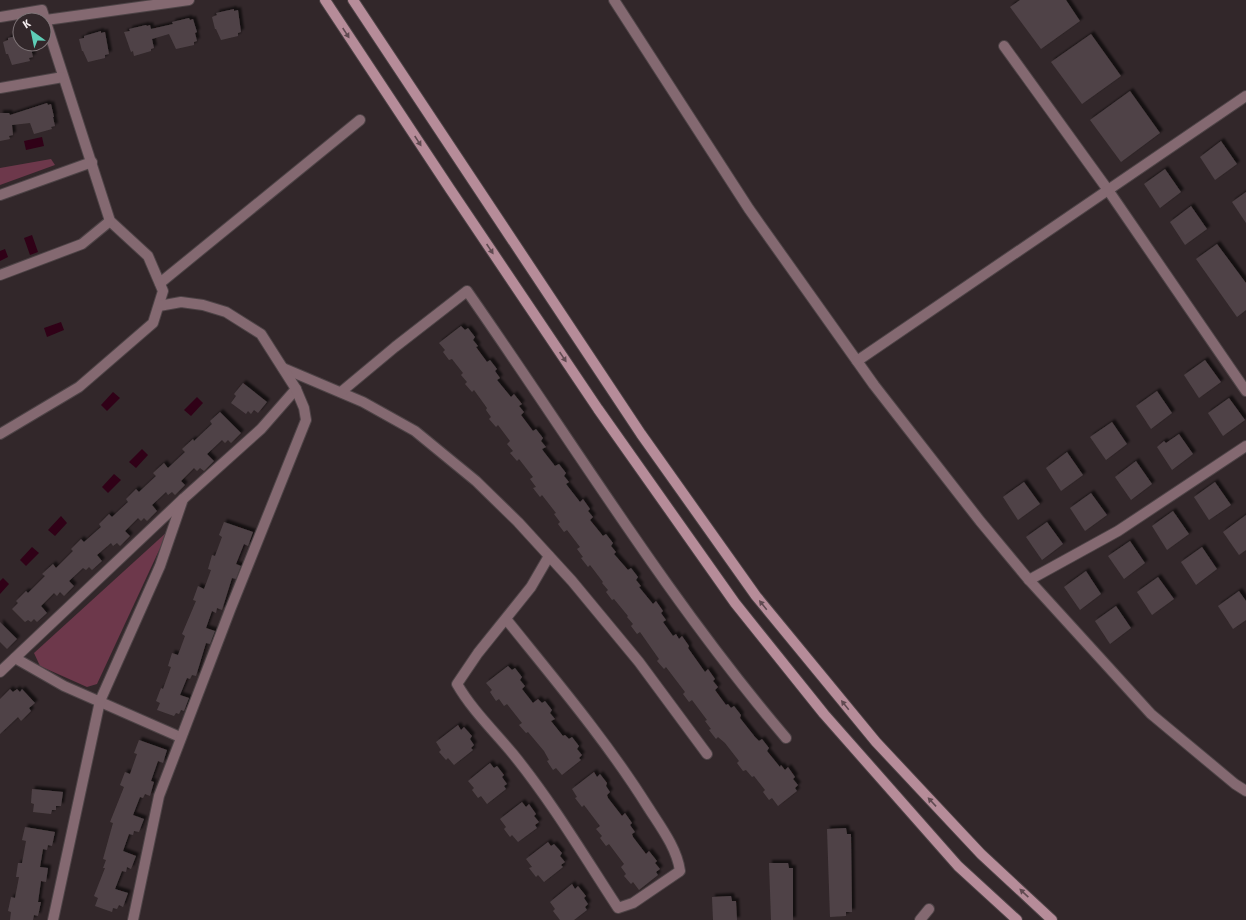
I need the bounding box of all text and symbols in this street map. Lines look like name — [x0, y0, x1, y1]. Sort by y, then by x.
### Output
north arrow — [12, 12, 52, 52]
text: K — [21, 17, 34, 31]
one-way arrow — [343, 27, 350, 38]
one-way arrow — [414, 136, 422, 146]
one-way arrow — [486, 244, 494, 254]
one-way arrow — [559, 351, 567, 362]
one-way arrow — [758, 599, 767, 610]
one-way arrow — [841, 699, 850, 710]
one-way arrow — [928, 797, 937, 806]
one-way arrow — [1019, 889, 1029, 898]

